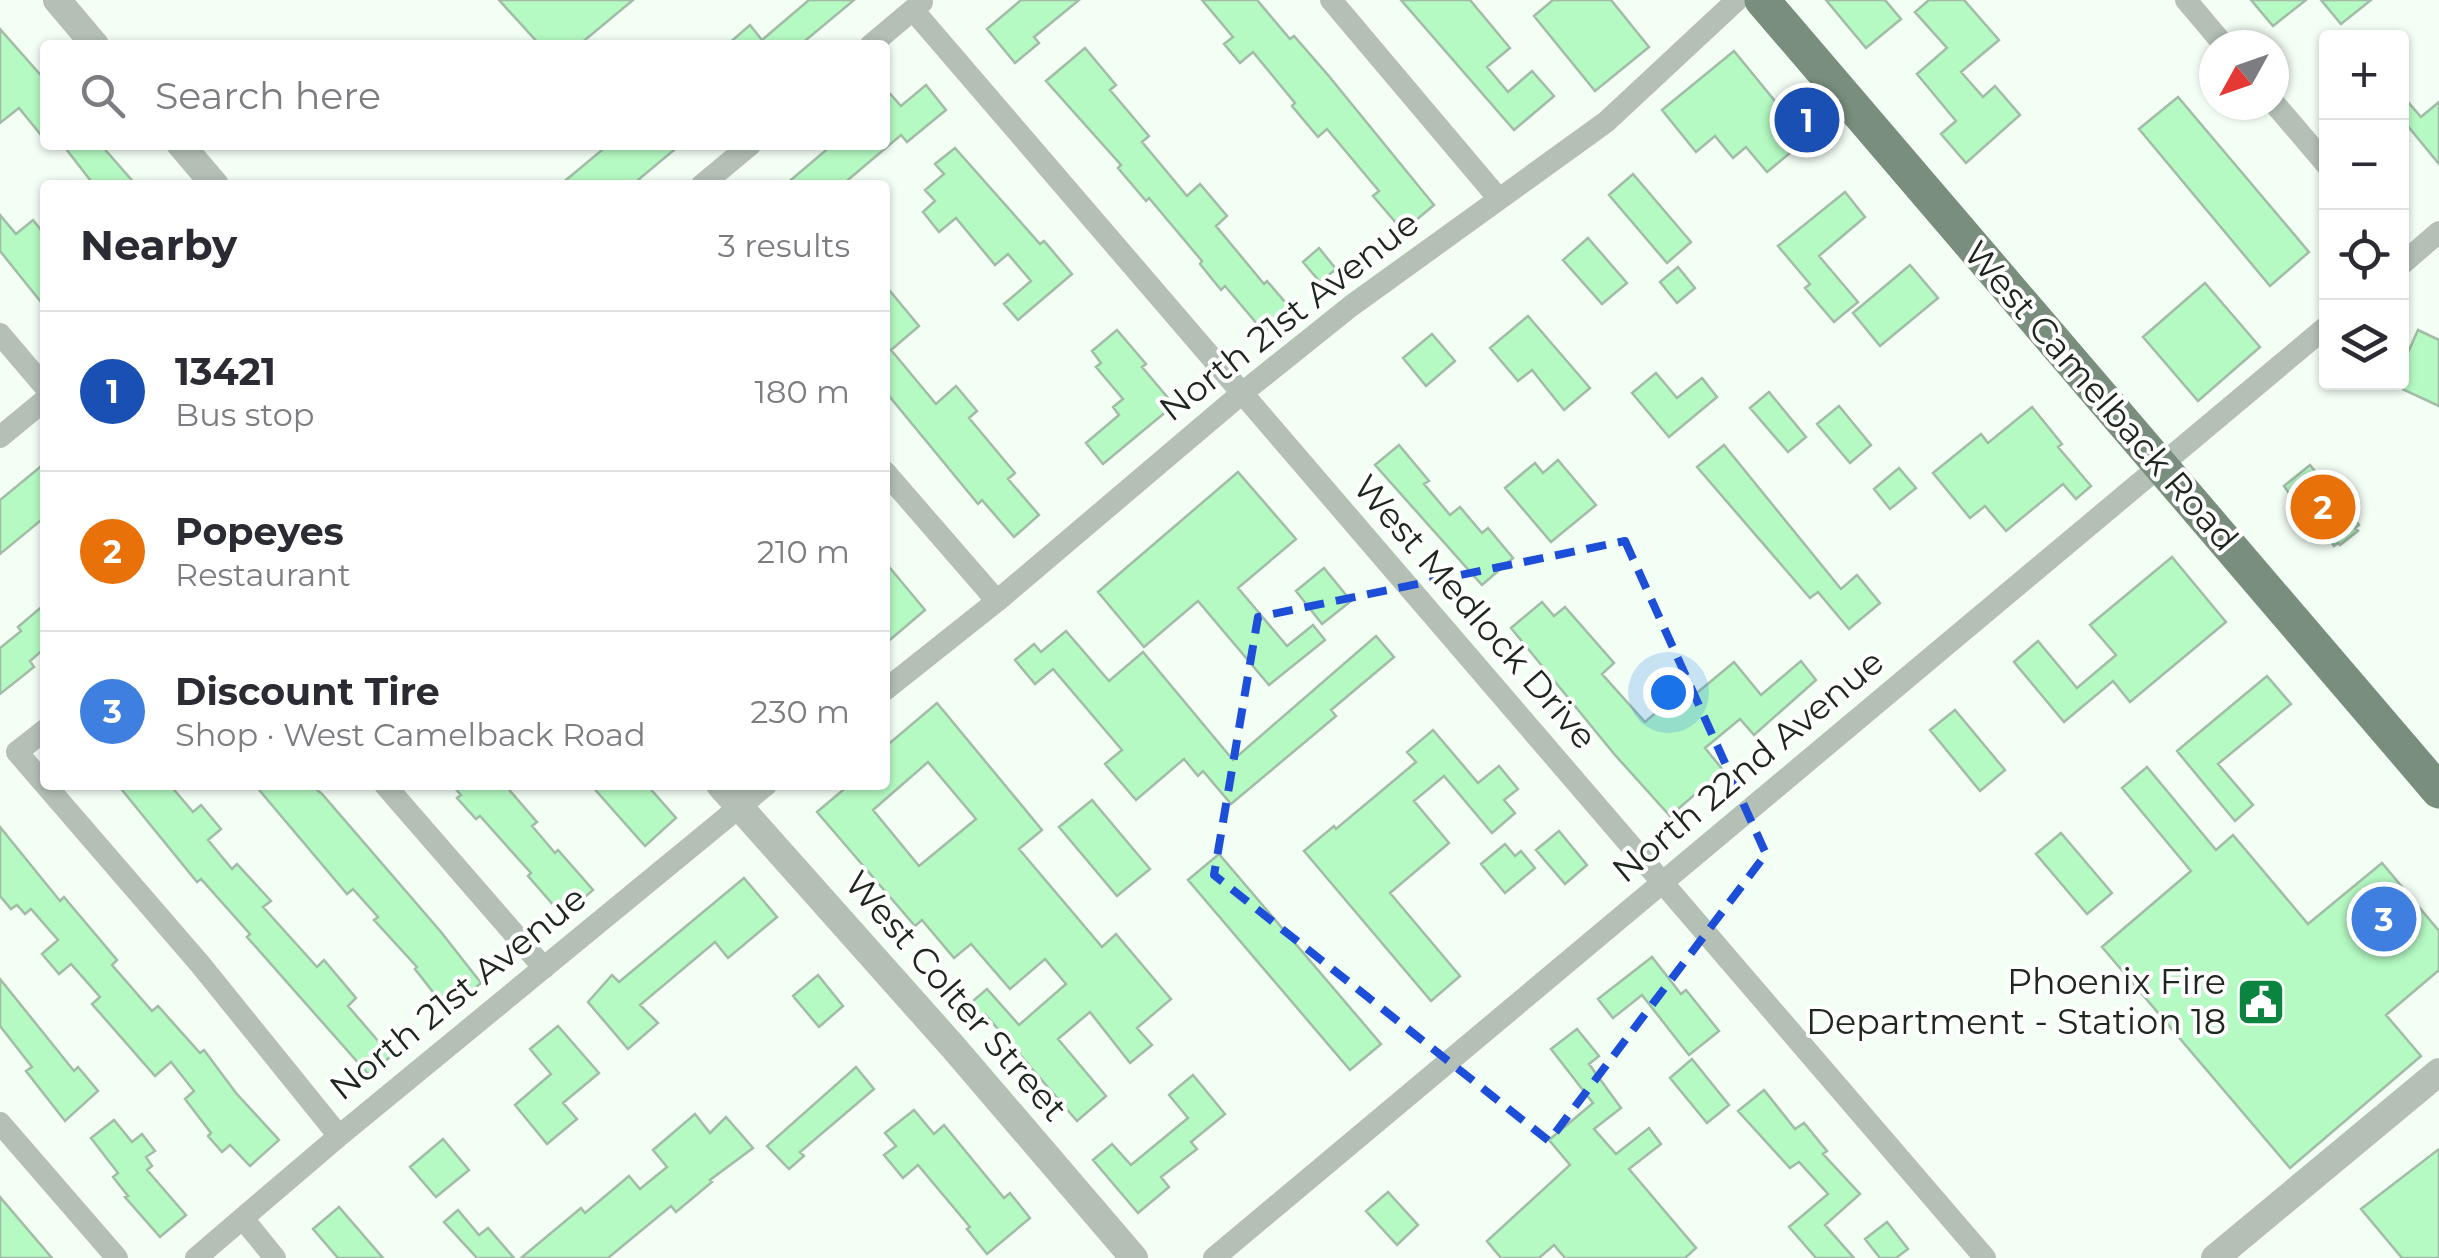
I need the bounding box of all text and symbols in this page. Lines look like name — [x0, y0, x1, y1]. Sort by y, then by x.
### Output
north arrow — [2199, 30, 2289, 120]
map controls — [2319, 30, 2409, 390]
button: + — [2319, 30, 2409, 120]
search box — [40, 40, 890, 150]
icon: search — [75, 68, 130, 123]
text: Search here — [155, 72, 381, 119]
pin: 1 — [1774, 82, 1840, 158]
button: − — [2319, 120, 2409, 210]
street label: North 21st Avenue — [1151, 201, 1427, 430]
button: locate — [2319, 210, 2409, 300]
text: Nearby — [80, 219, 237, 271]
text: 3 results — [718, 226, 850, 265]
street label: West Camelback Road — [1955, 232, 2248, 559]
button: layers — [2319, 300, 2409, 390]
text: 13421 — [175, 348, 276, 395]
text: 1 — [106, 372, 119, 411]
text: 180 m — [755, 372, 850, 411]
text: Bus stop — [175, 395, 314, 434]
street label: West Medlock Drive — [1345, 466, 1606, 758]
pin: 2 — [2290, 470, 2356, 544]
text: Popeyes — [175, 508, 344, 555]
text: 2 — [103, 532, 122, 571]
text: 210 m — [757, 532, 850, 571]
text: Restaurant — [175, 555, 351, 594]
street label: North 22nd Avenue — [1603, 640, 1892, 891]
your location — [1643, 667, 1694, 718]
text: Discount Tire — [175, 668, 440, 715]
text: 3 — [103, 692, 122, 731]
text: 230 m — [750, 692, 850, 731]
text: Shop · West Camelback Road — [175, 715, 646, 754]
street label: West Colter Street — [836, 862, 1077, 1130]
street label: North 21st Avenue — [321, 876, 594, 1109]
pin: 3 — [2352, 882, 2416, 956]
place label: Phoenix Fire Department - Station 18 — [1806, 960, 2226, 1043]
public building icon: Phoenix Fire Department - Station 18 — [2235, 976, 2287, 1028]

